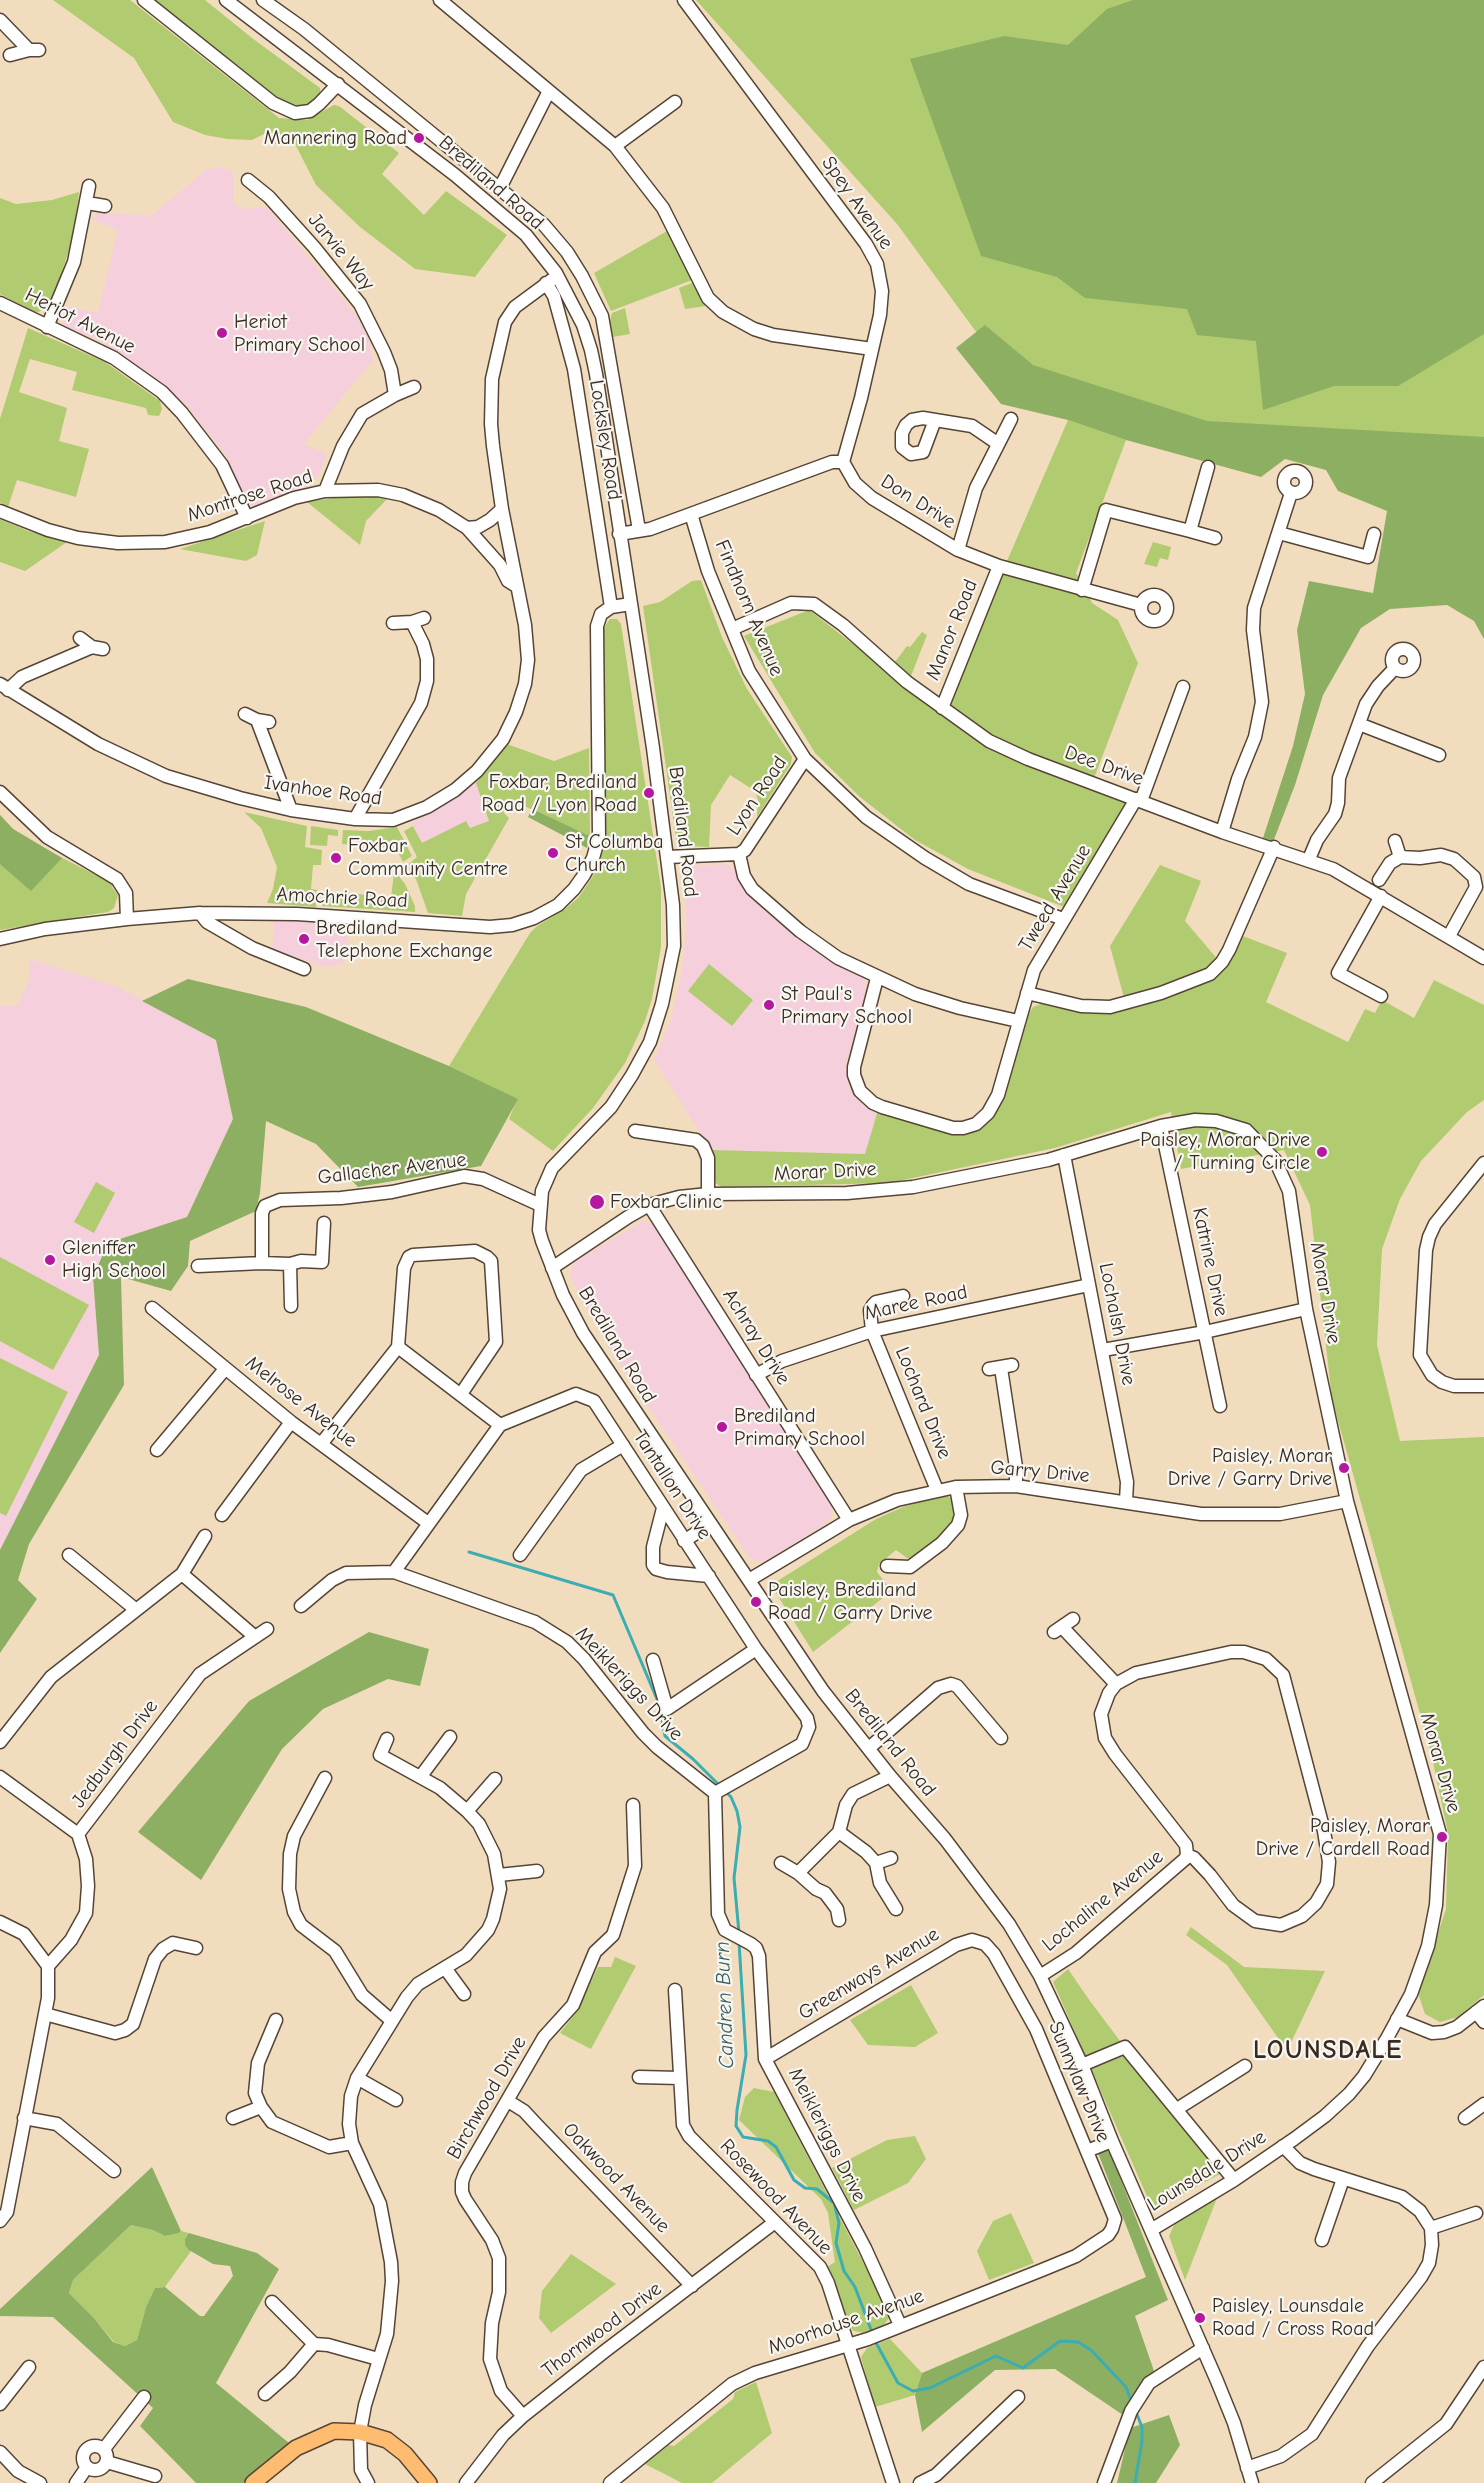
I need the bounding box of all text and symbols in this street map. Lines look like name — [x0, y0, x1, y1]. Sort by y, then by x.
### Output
place label: Mannering Road — [264, 126, 407, 150]
marker: Mannering Road — [412, 131, 426, 145]
street label: Brediland Road — [434, 131, 548, 235]
street label: Spey Avenue — [816, 152, 898, 254]
street label: Jarvie Way — [303, 209, 379, 295]
street label: Heriot Avenue — [21, 283, 139, 359]
place label: Heriot Primary School — [234, 310, 365, 357]
marker: Heriot Primary School — [215, 326, 229, 340]
street label: Locksley Road — [584, 378, 626, 502]
street label: Montrose Road — [184, 464, 316, 528]
street label: Don Drive — [876, 470, 960, 534]
street label: Findhorn Avenue — [710, 536, 788, 680]
street label: Manor Road — [921, 576, 983, 684]
street label: Dee Drive — [1061, 741, 1147, 791]
street label: Lyon Road — [722, 752, 792, 840]
street label: Brediland Road — [663, 765, 703, 899]
place label: Foxbar, Brediland Road / Lyon Road — [482, 770, 637, 817]
street label: Ivanhoe Road — [263, 771, 383, 811]
marker: Foxbar, Brediland Road / Lyon Road — [642, 786, 656, 800]
place label: St Columba Church — [565, 830, 663, 877]
place label: Foxbar Community Centre — [348, 834, 508, 881]
street label: Tweed Avenue — [1014, 840, 1096, 956]
marker: St Columba Church — [546, 846, 560, 860]
marker: Foxbar Community Centre — [329, 851, 343, 865]
street label: Amochrie Road — [276, 883, 408, 913]
place label: Brediland Telephone Exchange — [316, 916, 492, 963]
marker: Brediland Telephone Exchange — [297, 932, 311, 946]
place label: St Paul's Primary School — [781, 982, 912, 1029]
marker: St Paul's Primary School — [762, 998, 776, 1012]
place label: Paisley, Morar Drive / Turning Circle — [1140, 1128, 1310, 1175]
marker: Paisley, Morar Drive / Turning Circle — [1315, 1145, 1329, 1159]
street label: Gallacher Avenue — [316, 1148, 468, 1190]
street label: Morar Drive — [773, 1157, 877, 1187]
place label: Foxbar Clinic — [610, 1190, 722, 1214]
marker: Foxbar Clinic — [588, 1193, 606, 1211]
street label: Katrine Drive — [1187, 1205, 1233, 1319]
place label: Gleniffer High School — [62, 1236, 166, 1283]
street label: Morar Drive — [1304, 1240, 1346, 1346]
marker: Gleniffer High School — [43, 1253, 57, 1267]
street label: Lochalsh Drive — [1093, 1261, 1141, 1387]
street label: Maree Road — [862, 1280, 970, 1326]
street label: Brediland Road — [573, 1283, 661, 1407]
street label: Achray Drive — [717, 1285, 795, 1389]
street label: Lochard Drive — [890, 1344, 956, 1462]
street label: Melrose Avenue — [240, 1351, 362, 1453]
place label: Brediland Primary School — [734, 1404, 865, 1451]
marker: Brediland Primary School — [715, 1420, 729, 1434]
street label: Tantallon Drive — [628, 1426, 716, 1544]
place label: Paisley, Morar Drive / Garry Drive — [1168, 1444, 1332, 1491]
street label: Garry Drive — [990, 1456, 1090, 1488]
marker: Paisley, Morar Drive / Garry Drive — [1337, 1461, 1351, 1475]
place label: Paisley, Brediland Road / Garry Drive — [768, 1578, 932, 1625]
marker: Paisley, Brediland Road / Garry Drive — [749, 1595, 763, 1609]
street label: Meikleriggs Drive — [570, 1622, 688, 1746]
street label: Brediland Road — [839, 1684, 941, 1802]
street label: Jedburgh Drive — [67, 1695, 163, 1813]
street label: Morar Drive — [1414, 1710, 1466, 1816]
place label: Paisley, Morar Drive / Cardell Road — [1256, 1814, 1430, 1861]
marker: Paisley, Morar Drive / Cardell Road — [1435, 1830, 1449, 1844]
street label: Lochaline Avenue — [1038, 1845, 1168, 1957]
street label: Greenways Avenue — [794, 1923, 944, 2025]
water label: Candren Burn — [710, 1941, 740, 2069]
street label: Sunnylaw Drive — [1043, 2018, 1115, 2146]
street label: Birchwood Drive — [442, 2032, 532, 2164]
district label: LOUNSDALE — [1253, 2035, 1403, 2067]
street label: Meikleriggs Drive — [783, 2064, 871, 2206]
street label: Oakwood Avenue — [557, 2118, 675, 2238]
street label: Lounsdale Drive — [1143, 2125, 1271, 2217]
street label: Rosewood Avenue — [715, 2134, 837, 2260]
street label: Thornwood Drive — [537, 2277, 667, 2383]
street label: Moorhouse Avenue — [765, 2284, 927, 2360]
place label: Paisley, Lounsdale Road / Cross Road — [1212, 2294, 1374, 2341]
marker: Paisley, Lounsdale Road / Cross Road — [1193, 2311, 1207, 2325]

